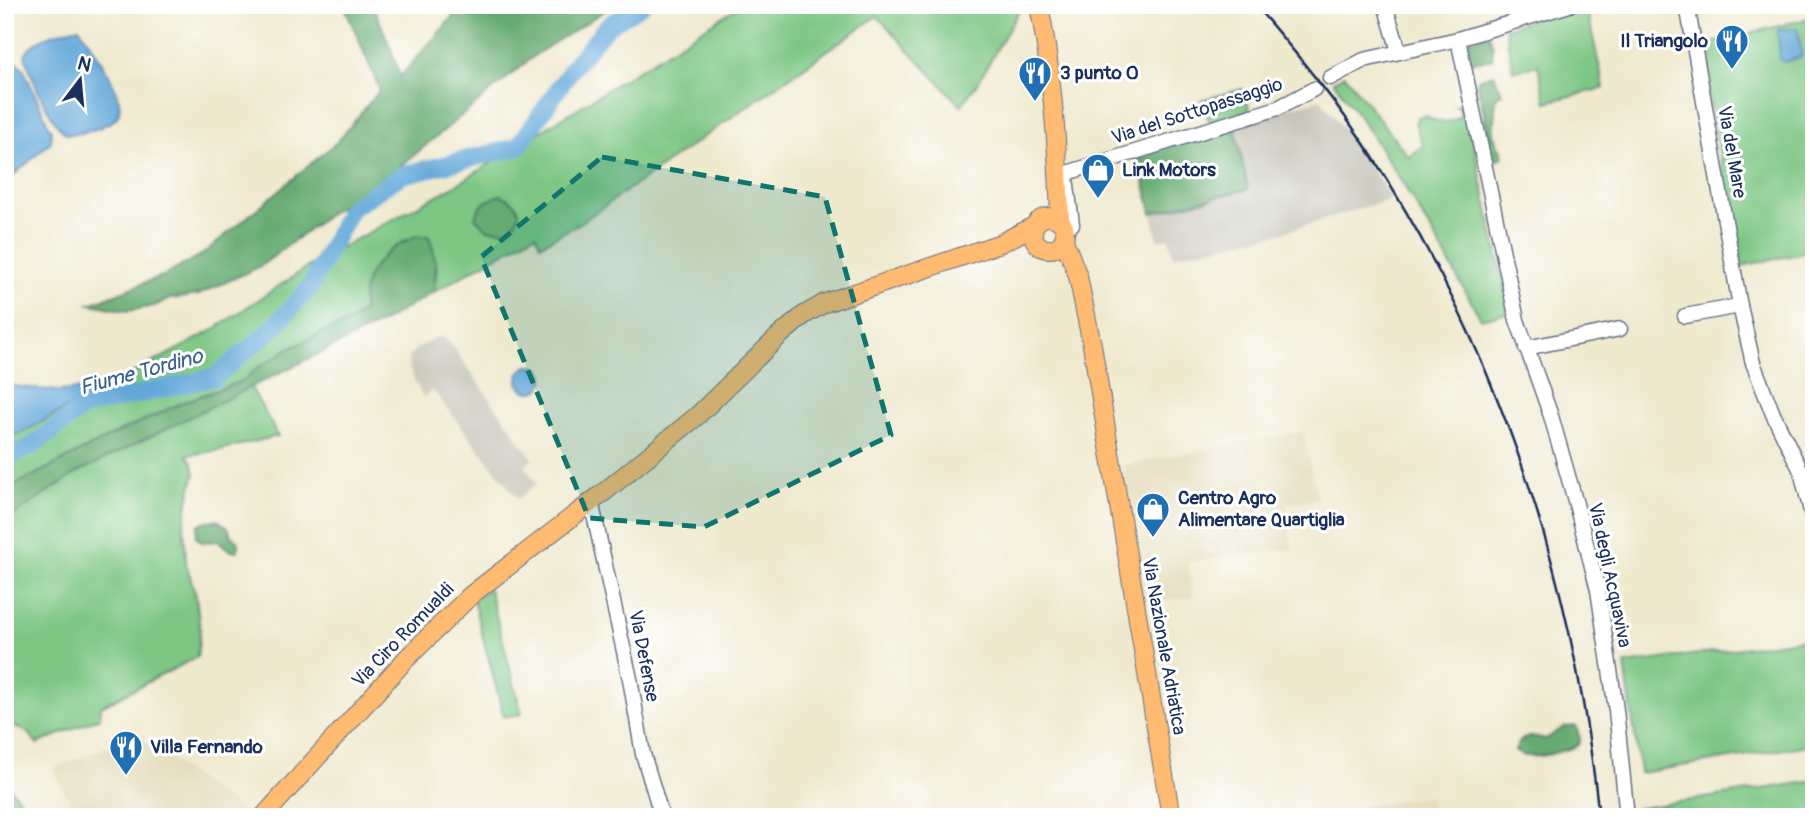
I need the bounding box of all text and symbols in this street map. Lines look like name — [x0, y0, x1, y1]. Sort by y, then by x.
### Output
restaurant icon: Il Triangolo — [1713, 22, 1751, 71]
place label: Il Triangolo — [1620, 29, 1709, 53]
north arrow — [46, 46, 116, 116]
text: N — [75, 51, 94, 78]
restaurant icon: 3 punto 0 — [1016, 54, 1054, 103]
place label: 3 punto 0 — [1060, 61, 1139, 85]
street label: Via del Sottopassaggio — [1108, 72, 1286, 150]
street label: Via del Mare — [1712, 104, 1752, 201]
shop icon: Link Motors — [1079, 151, 1117, 200]
place label: Link Motors — [1122, 158, 1216, 182]
water label: Fiume Tordino — [76, 342, 207, 401]
place label: Centro Agro Alimentare Quartiglia — [1178, 486, 1345, 532]
shop icon: Centro Agro Alimentare Quartiglia — [1134, 490, 1172, 539]
street label: Via degli Acquaviva — [1583, 500, 1637, 650]
street label: Via Nazionale Adriatica — [1137, 555, 1191, 737]
street label: Via Ciro Romualdi — [347, 578, 459, 692]
street label: Via Defense — [623, 608, 665, 704]
restaurant icon: Villa Fernando — [107, 728, 145, 777]
place label: Villa Fernando — [150, 735, 263, 759]

